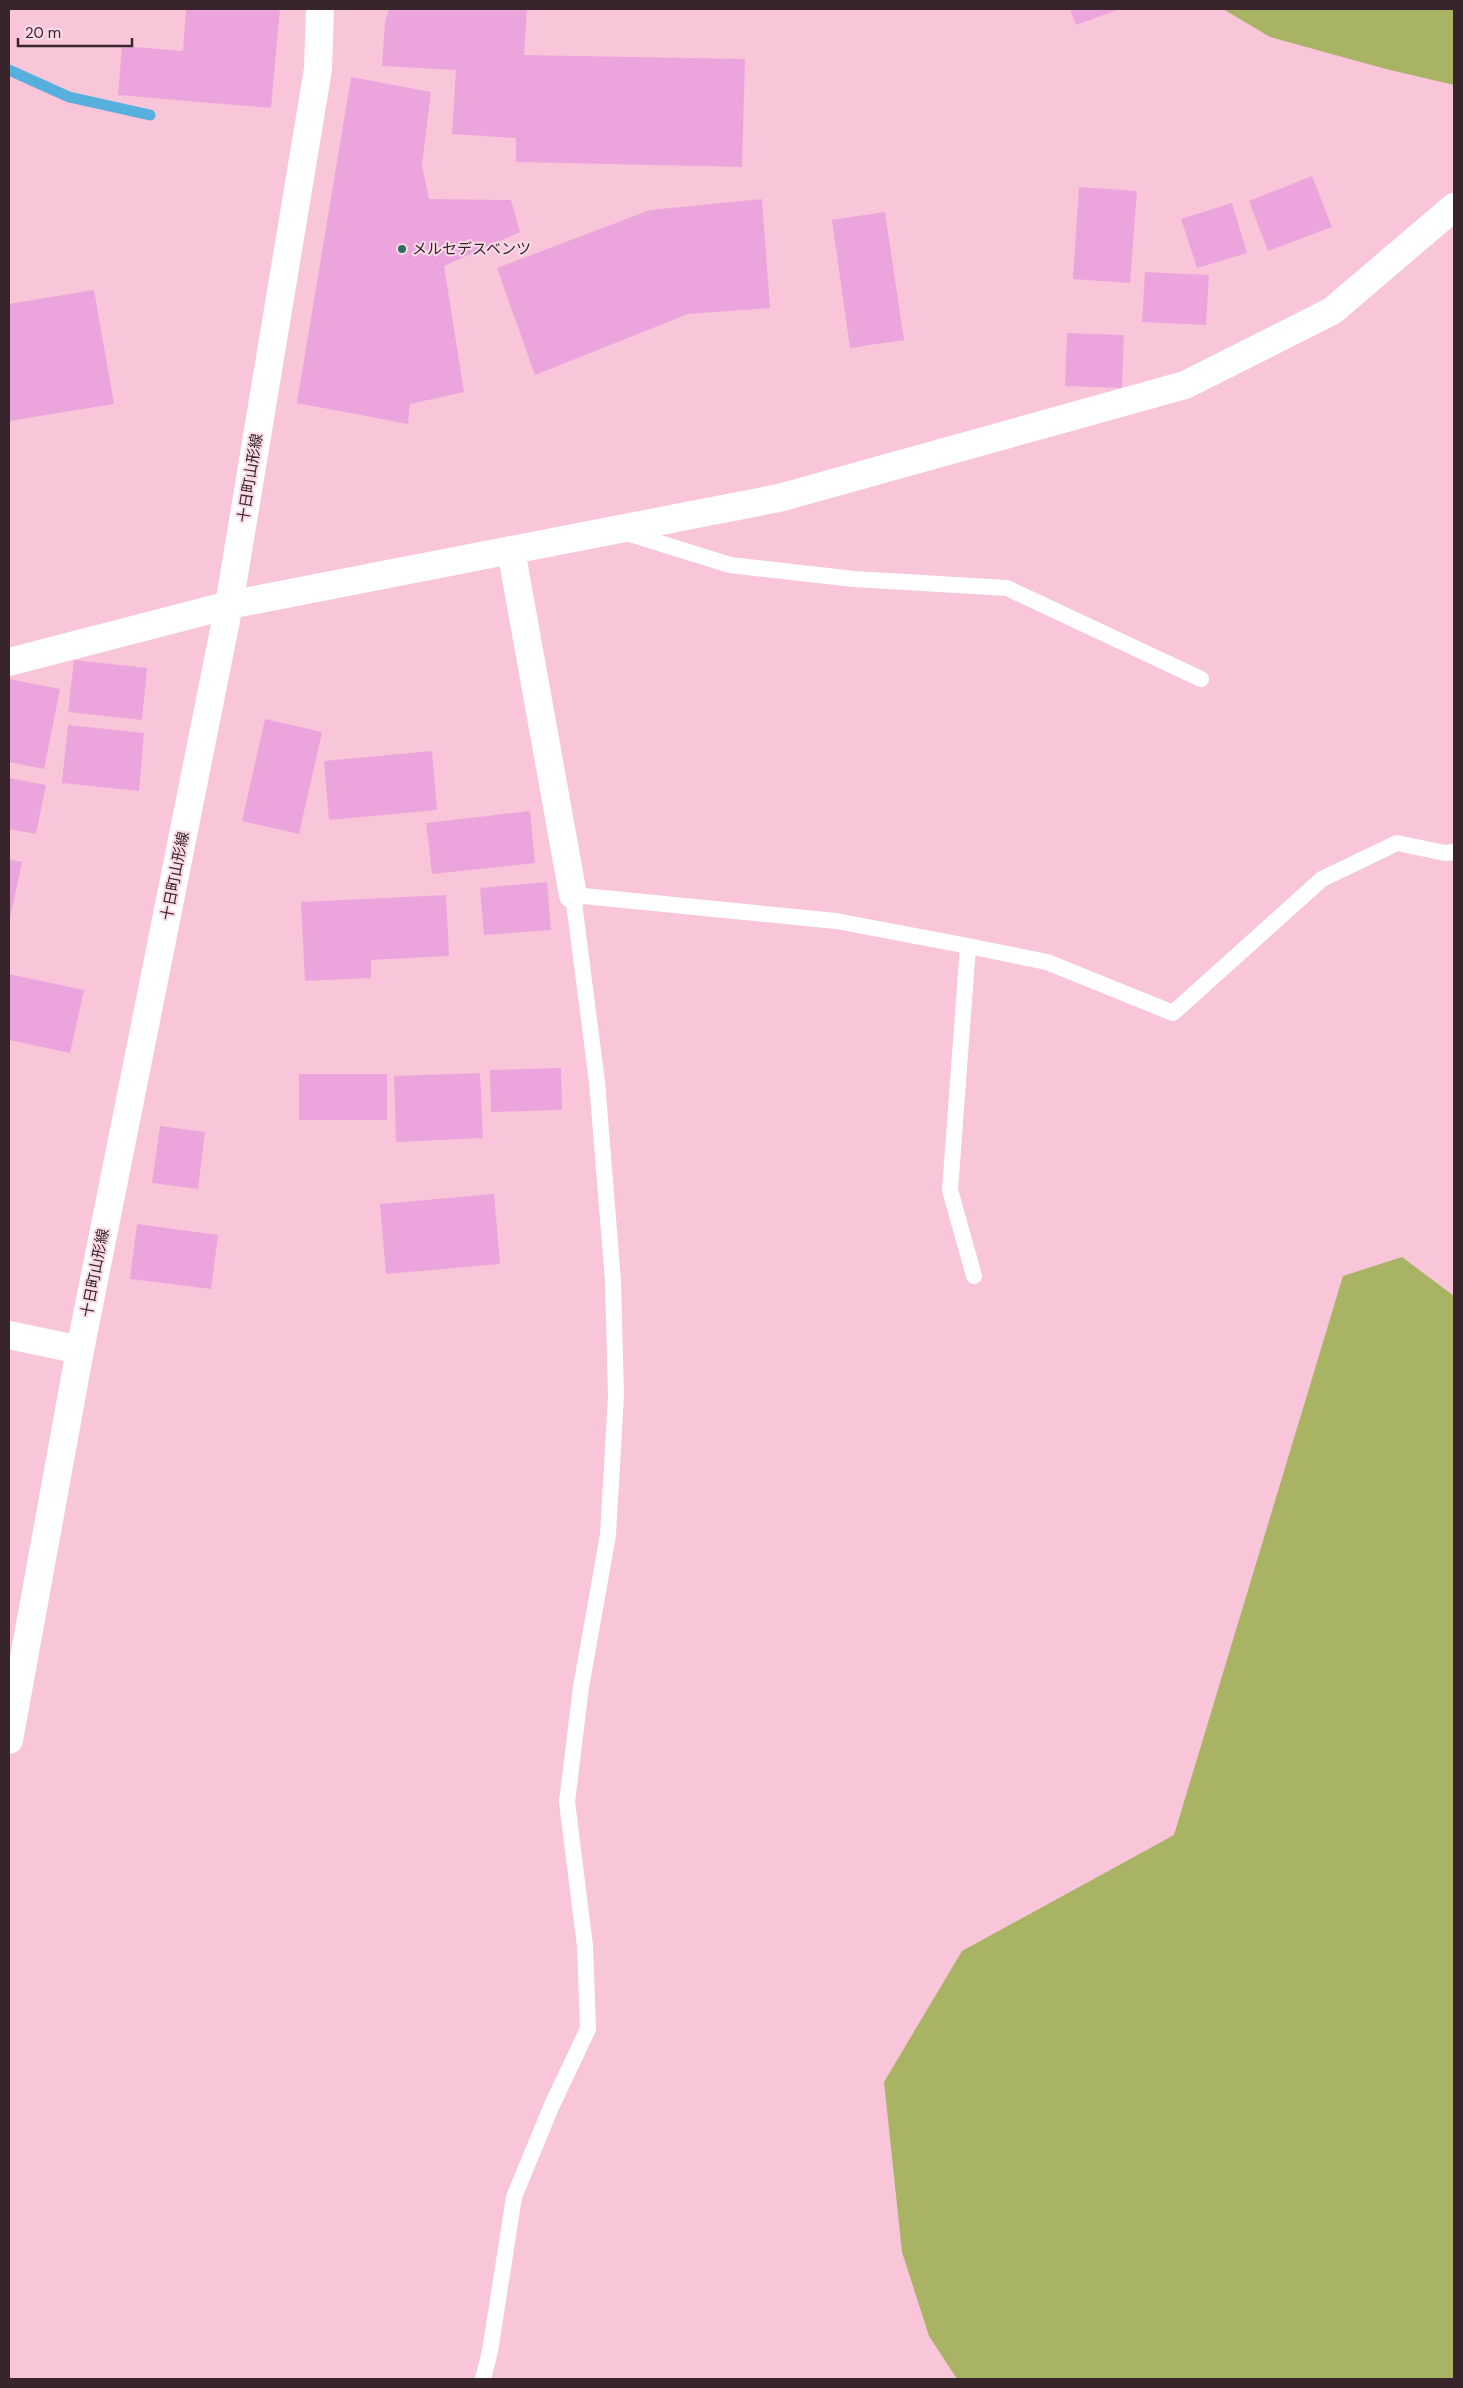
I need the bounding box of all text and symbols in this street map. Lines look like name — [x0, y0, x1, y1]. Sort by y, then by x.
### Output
scale bar — [18, 15, 131, 47]
text: 20 m — [25, 23, 61, 43]
place label: メルセデスベンツ — [412, 239, 531, 259]
marker: メルセデスベンツ — [396, 243, 408, 255]
street label: 十日町山形線 — [233, 432, 267, 524]
street label: 十日町山形線 — [157, 830, 193, 922]
street label: 十日町山形線 — [77, 1227, 113, 1319]

